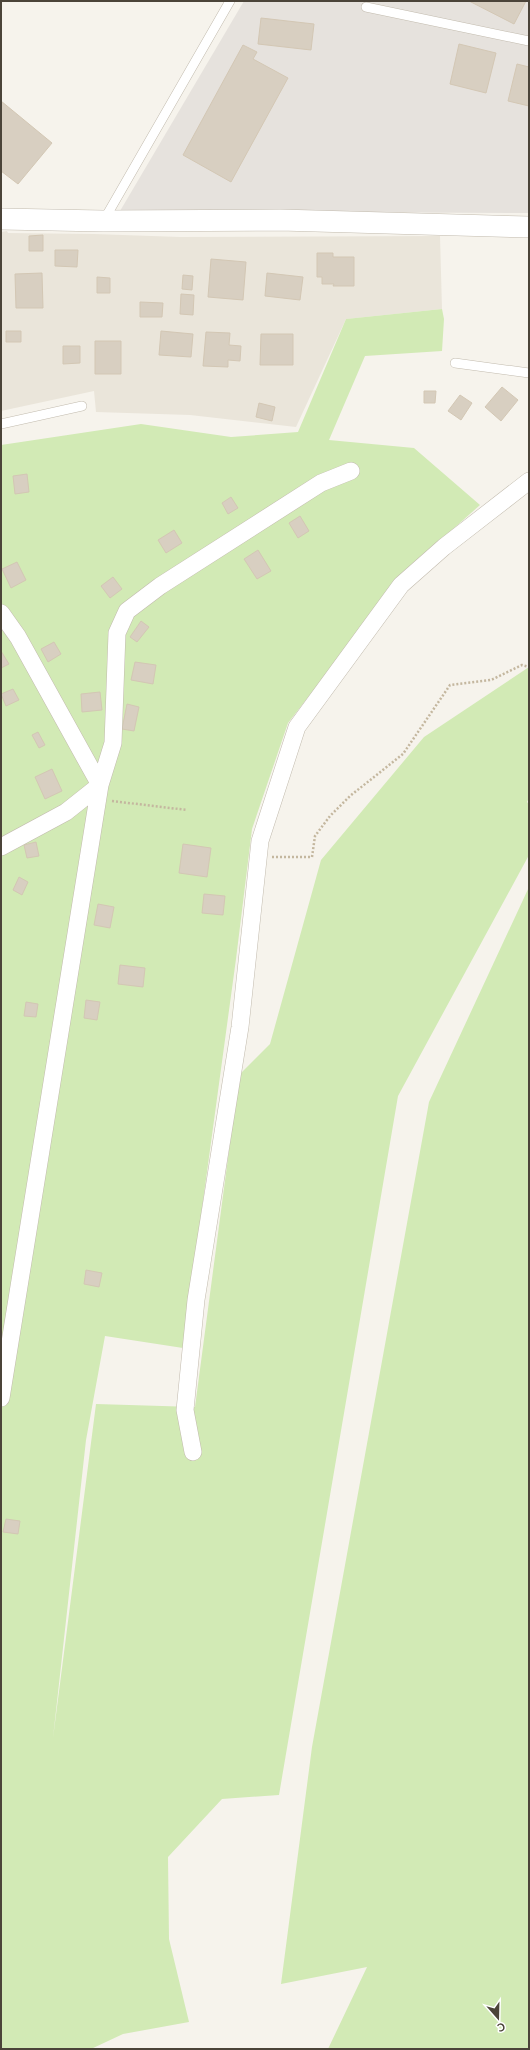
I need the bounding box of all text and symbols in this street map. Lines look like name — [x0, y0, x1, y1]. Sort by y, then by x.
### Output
north arrow — [478, 1998, 518, 2038]
text: С — [495, 2019, 507, 2035]

